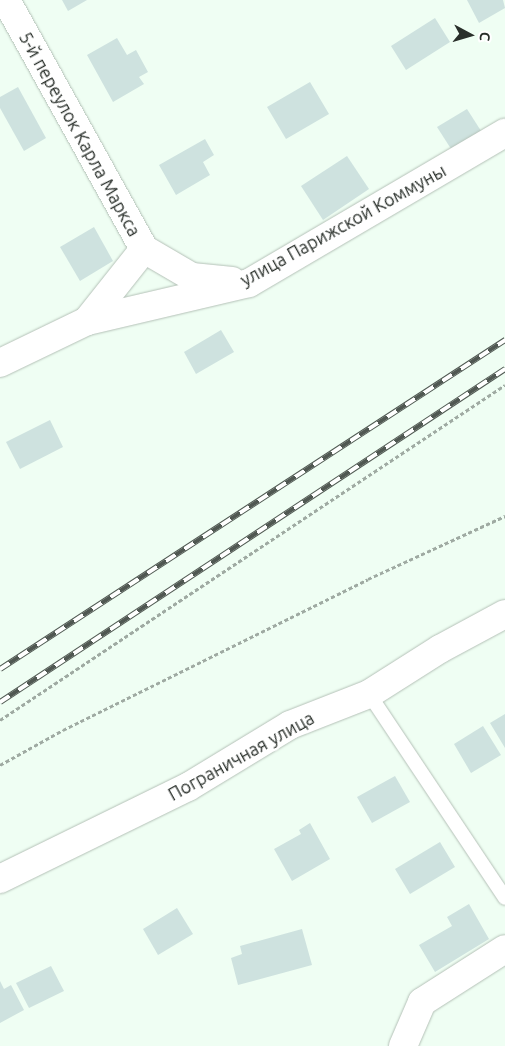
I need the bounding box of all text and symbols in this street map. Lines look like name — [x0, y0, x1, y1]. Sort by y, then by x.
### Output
north arrow — [445, 10, 495, 60]
street label: 5-й переулок Карла Маркса — [15, 28, 145, 240]
text: С — [476, 31, 493, 42]
street label: улица Парижской Коммуны — [236, 159, 450, 291]
street label: Пограничная улица — [164, 707, 318, 805]

